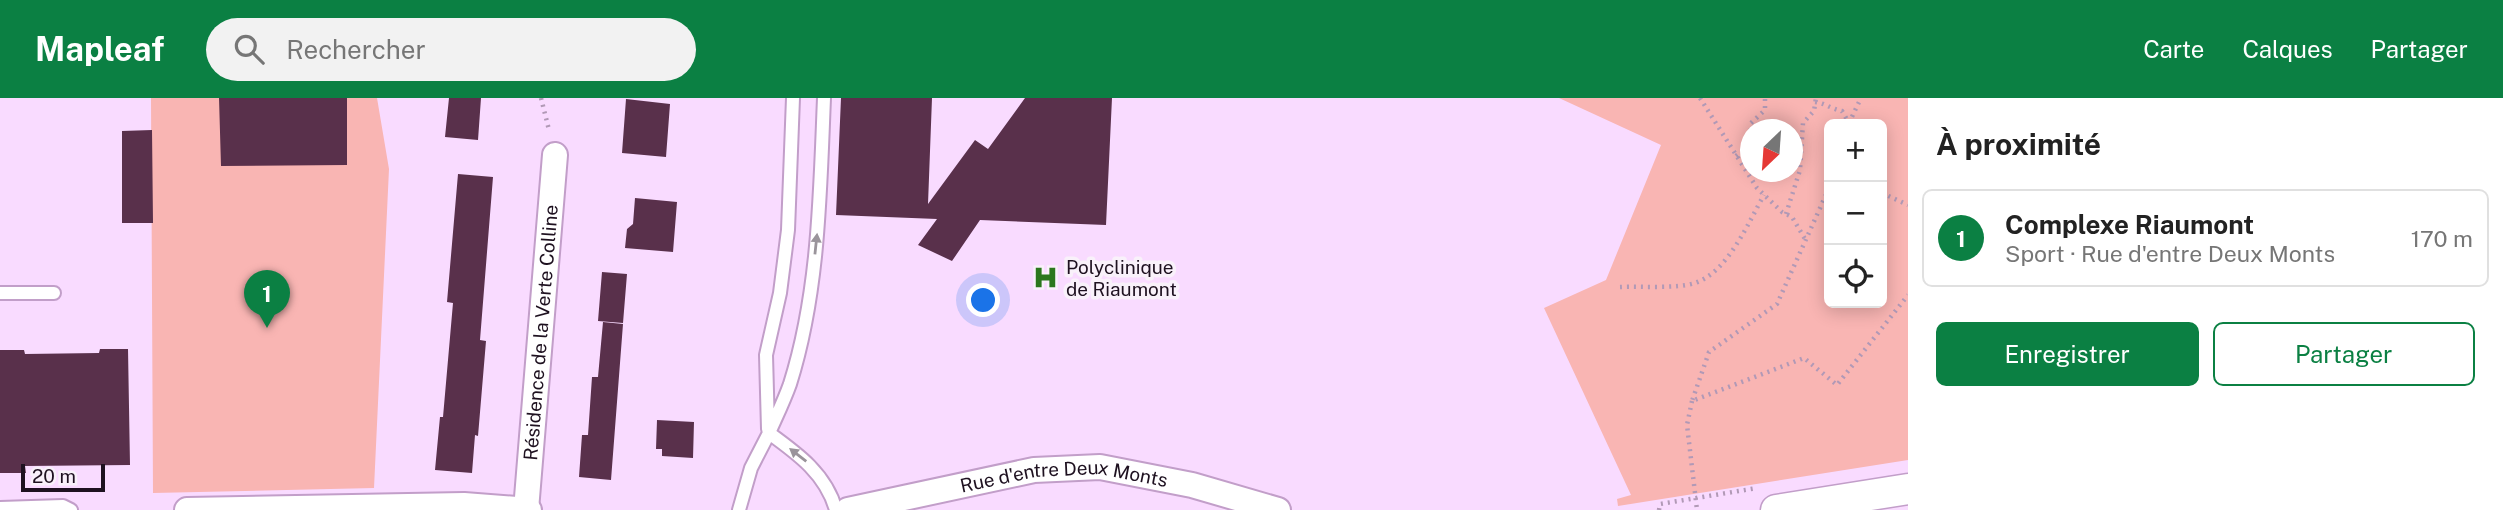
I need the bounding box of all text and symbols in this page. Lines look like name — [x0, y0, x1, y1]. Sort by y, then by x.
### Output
search box — [206, 18, 696, 81]
text: Mapleaf — [35, 30, 164, 68]
icon: search — [230, 30, 268, 68]
text: Rechercher — [286, 34, 426, 65]
text: Carte — [2143, 35, 2204, 63]
text: Calques — [2242, 35, 2333, 63]
text: Partager — [2371, 35, 2468, 63]
north arrow — [1740, 119, 1803, 182]
map controls — [1824, 119, 1887, 308]
button: + — [1824, 119, 1887, 182]
text: À proximité — [1936, 126, 2101, 162]
button: − — [1824, 182, 1887, 245]
street label: Résidence de la Verte Colline — [519, 204, 562, 461]
text: Complexe Riaumont — [2005, 209, 2254, 240]
text: 1 — [1956, 225, 1966, 252]
text: 170 m — [2411, 225, 2473, 252]
one-way arrow — [811, 233, 822, 255]
text: Sport · Rue d'entre Deux Monts — [2005, 240, 2335, 267]
button: locate — [1824, 245, 1887, 308]
place label: Polyclinique de Riaumont — [1066, 256, 1177, 300]
hospital icon: Polyclinique de Riaumont — [1032, 264, 1060, 292]
pin: 1 — [244, 270, 290, 328]
your location — [966, 283, 1000, 317]
button: Enregistrer — [1936, 322, 2199, 386]
button: Partager — [2213, 322, 2475, 386]
one-way arrow — [790, 448, 808, 463]
street label: Rue d'entre Deux Monts — [958, 456, 1170, 497]
scale bar — [21, 461, 105, 493]
text: 20 m — [32, 465, 76, 487]

